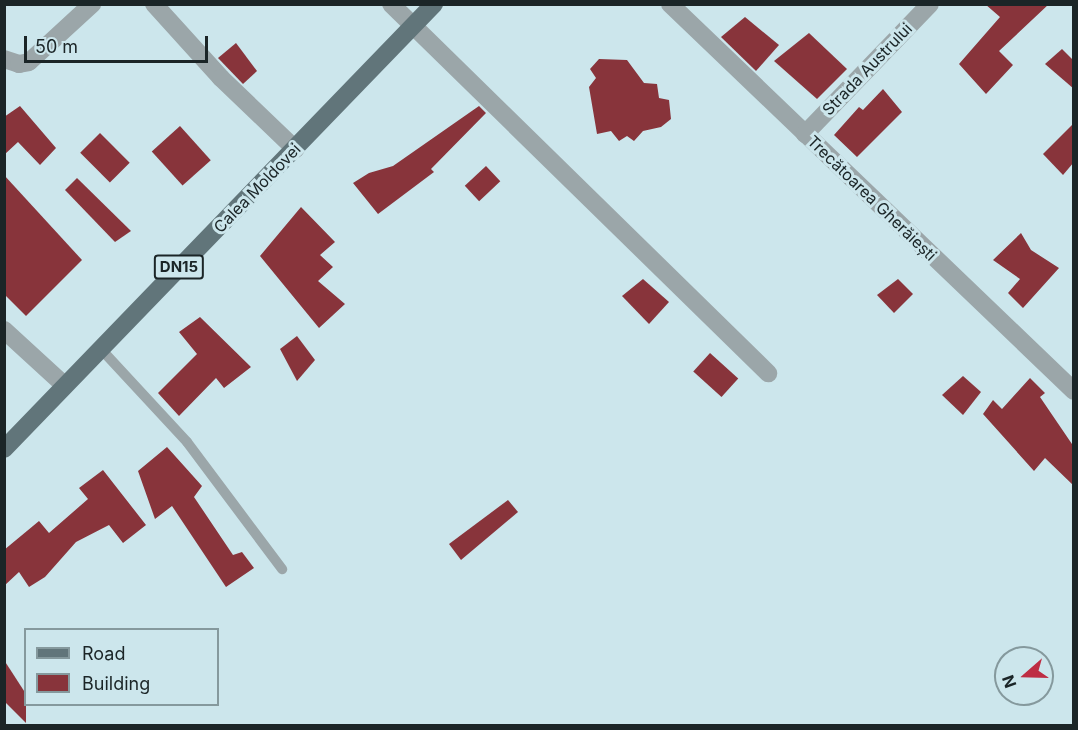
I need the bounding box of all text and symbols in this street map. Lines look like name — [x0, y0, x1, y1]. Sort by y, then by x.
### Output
street label: Strada Austrului — [818, 19, 916, 119]
scale bar — [27, 24, 212, 62]
text: 50 m — [35, 36, 78, 57]
street label: Trecătoarea Gherăiești — [804, 131, 940, 265]
street label: Calea Moldovei — [210, 139, 304, 237]
road number: DN15 — [154, 255, 204, 279]
legend — [24, 628, 219, 706]
text: Road — [82, 643, 125, 664]
north arrow — [994, 646, 1054, 706]
text: N — [997, 672, 1020, 691]
text: Building — [82, 673, 150, 694]

